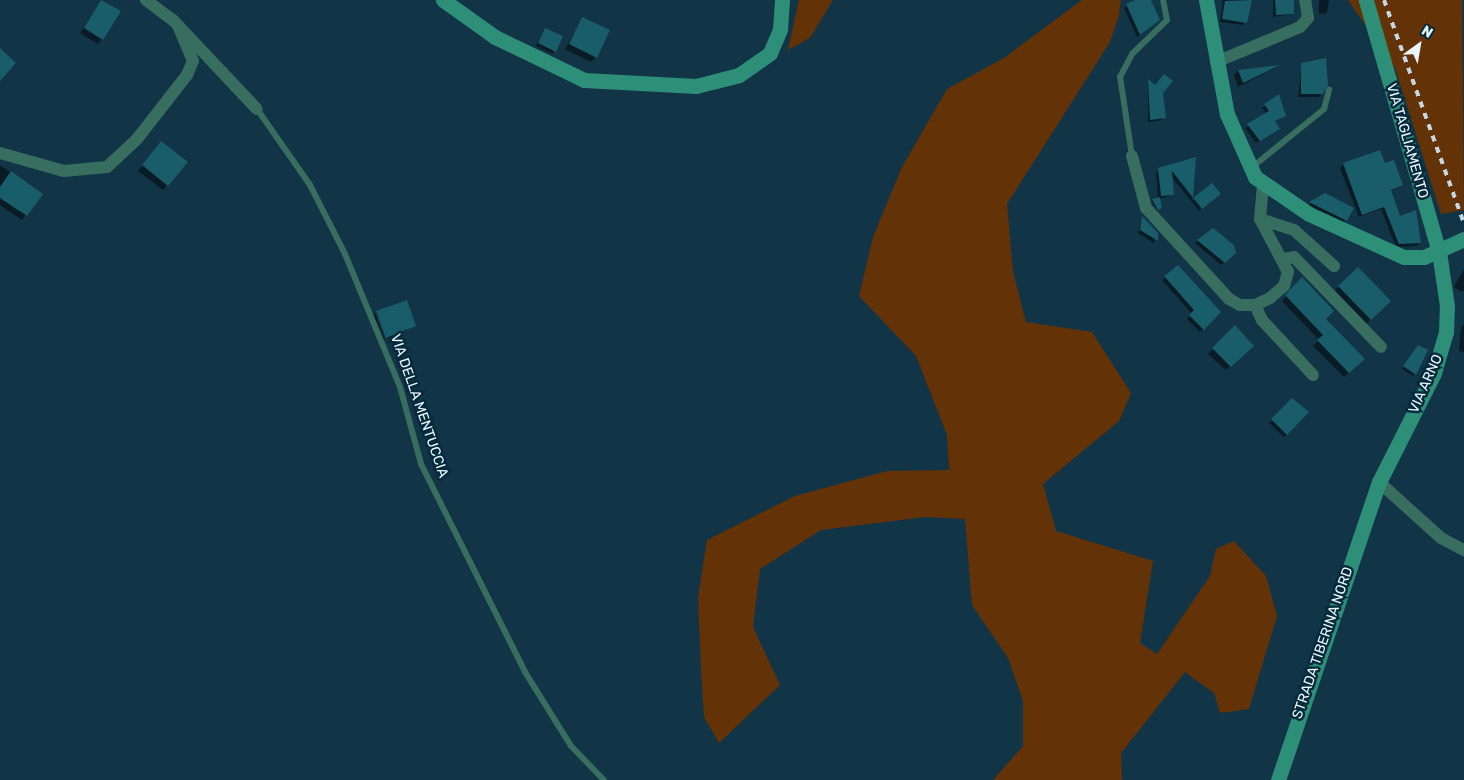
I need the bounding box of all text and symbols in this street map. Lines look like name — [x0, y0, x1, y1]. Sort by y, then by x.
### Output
north arrow — [1394, 20, 1444, 70]
text: N — [1418, 22, 1436, 42]
street label: VIA TAGLIAMENTO — [1382, 81, 1432, 201]
street label: VIA DELLA MENTUCCIA — [386, 332, 452, 480]
street label: VIA ARNO — [1405, 352, 1447, 416]
street label: STRADA TIBERINA NORD — [1289, 564, 1357, 722]

